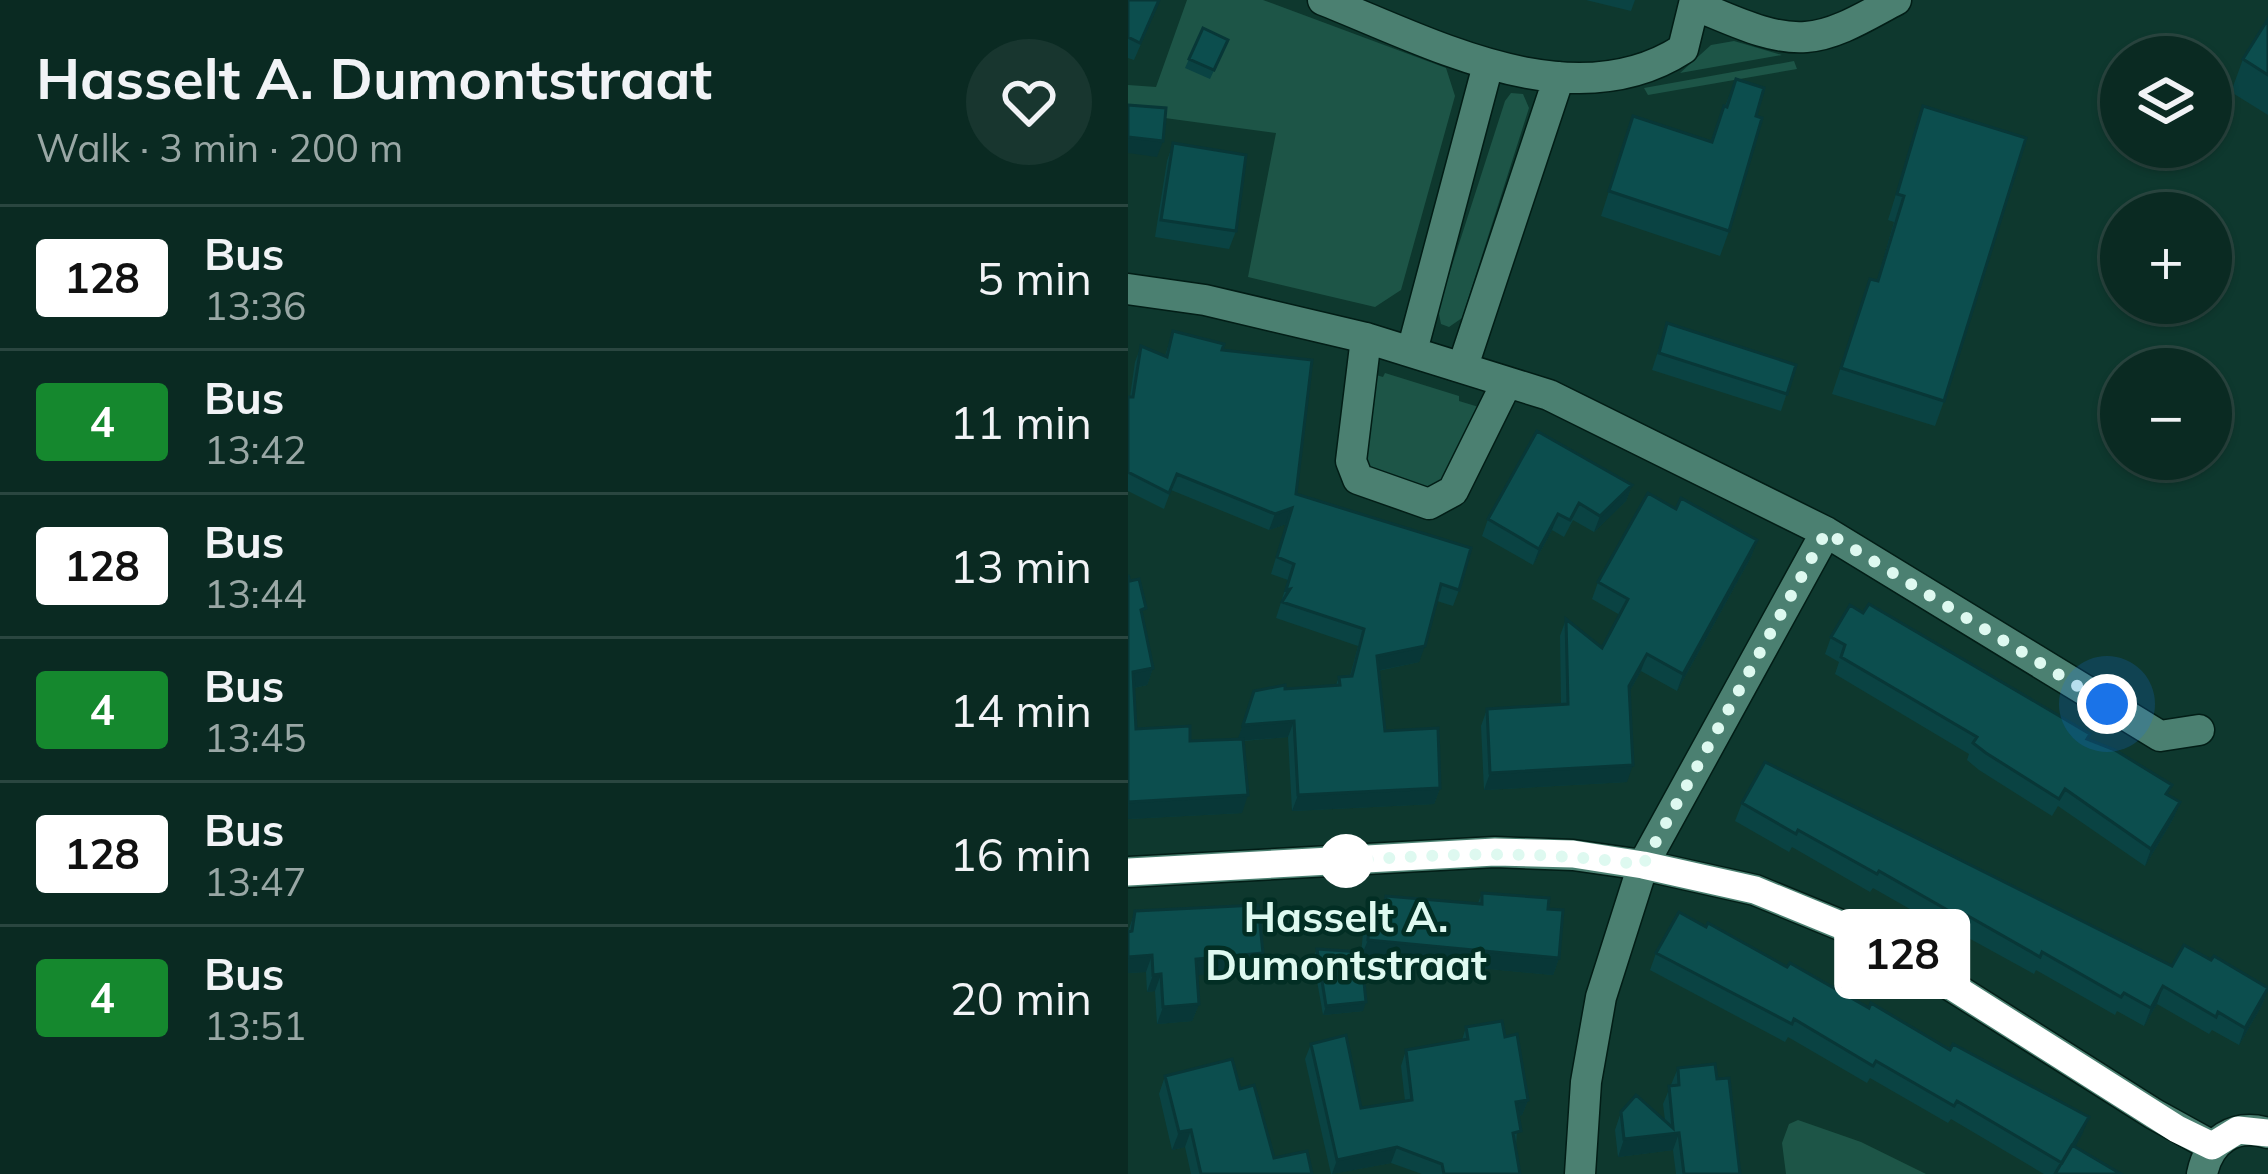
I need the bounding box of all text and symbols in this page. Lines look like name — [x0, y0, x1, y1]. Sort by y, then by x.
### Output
map controls — [2100, 36, 2232, 480]
button: layers — [2100, 36, 2232, 168]
button: heart — [966, 39, 1092, 165]
text: Hasselt A. Dumontstraat — [36, 42, 712, 113]
text: Walk · 3 min · 200 m — [36, 123, 403, 172]
button: + — [2100, 192, 2232, 324]
text: Bus — [204, 225, 284, 281]
text: 5 min — [977, 250, 1092, 306]
text: 128 — [64, 251, 140, 304]
text: 13:36 — [204, 281, 307, 330]
button: − — [2100, 348, 2232, 480]
text: Bus — [204, 369, 284, 425]
text: 11 min — [950, 394, 1092, 450]
text: 4 — [89, 395, 115, 448]
text: 13:42 — [204, 425, 307, 474]
text: Bus — [204, 513, 284, 569]
text: 13 min — [950, 538, 1092, 594]
text: 128 — [64, 539, 140, 592]
text: 13:44 — [204, 569, 307, 618]
text: Bus — [204, 657, 284, 713]
your location — [2077, 674, 2137, 734]
text: 14 min — [950, 682, 1092, 738]
text: 4 — [89, 683, 115, 736]
text: 13:45 — [204, 713, 307, 762]
text: Bus — [204, 801, 284, 857]
text: 16 min — [950, 826, 1092, 882]
text: 128 — [64, 827, 140, 880]
marker: Hasselt A. Dumontstraat — [1321, 836, 1371, 886]
text: 13:47 — [204, 857, 307, 906]
place label: Hasselt A. Dumontstraat — [1205, 890, 1487, 991]
line badge: 128 — [1833, 915, 1971, 993]
text: 128 — [1864, 927, 1940, 980]
text: Bus — [204, 945, 284, 1001]
text: 20 min — [950, 970, 1092, 1026]
text: 4 — [89, 971, 115, 1024]
text: 13:51 — [204, 1001, 307, 1050]

